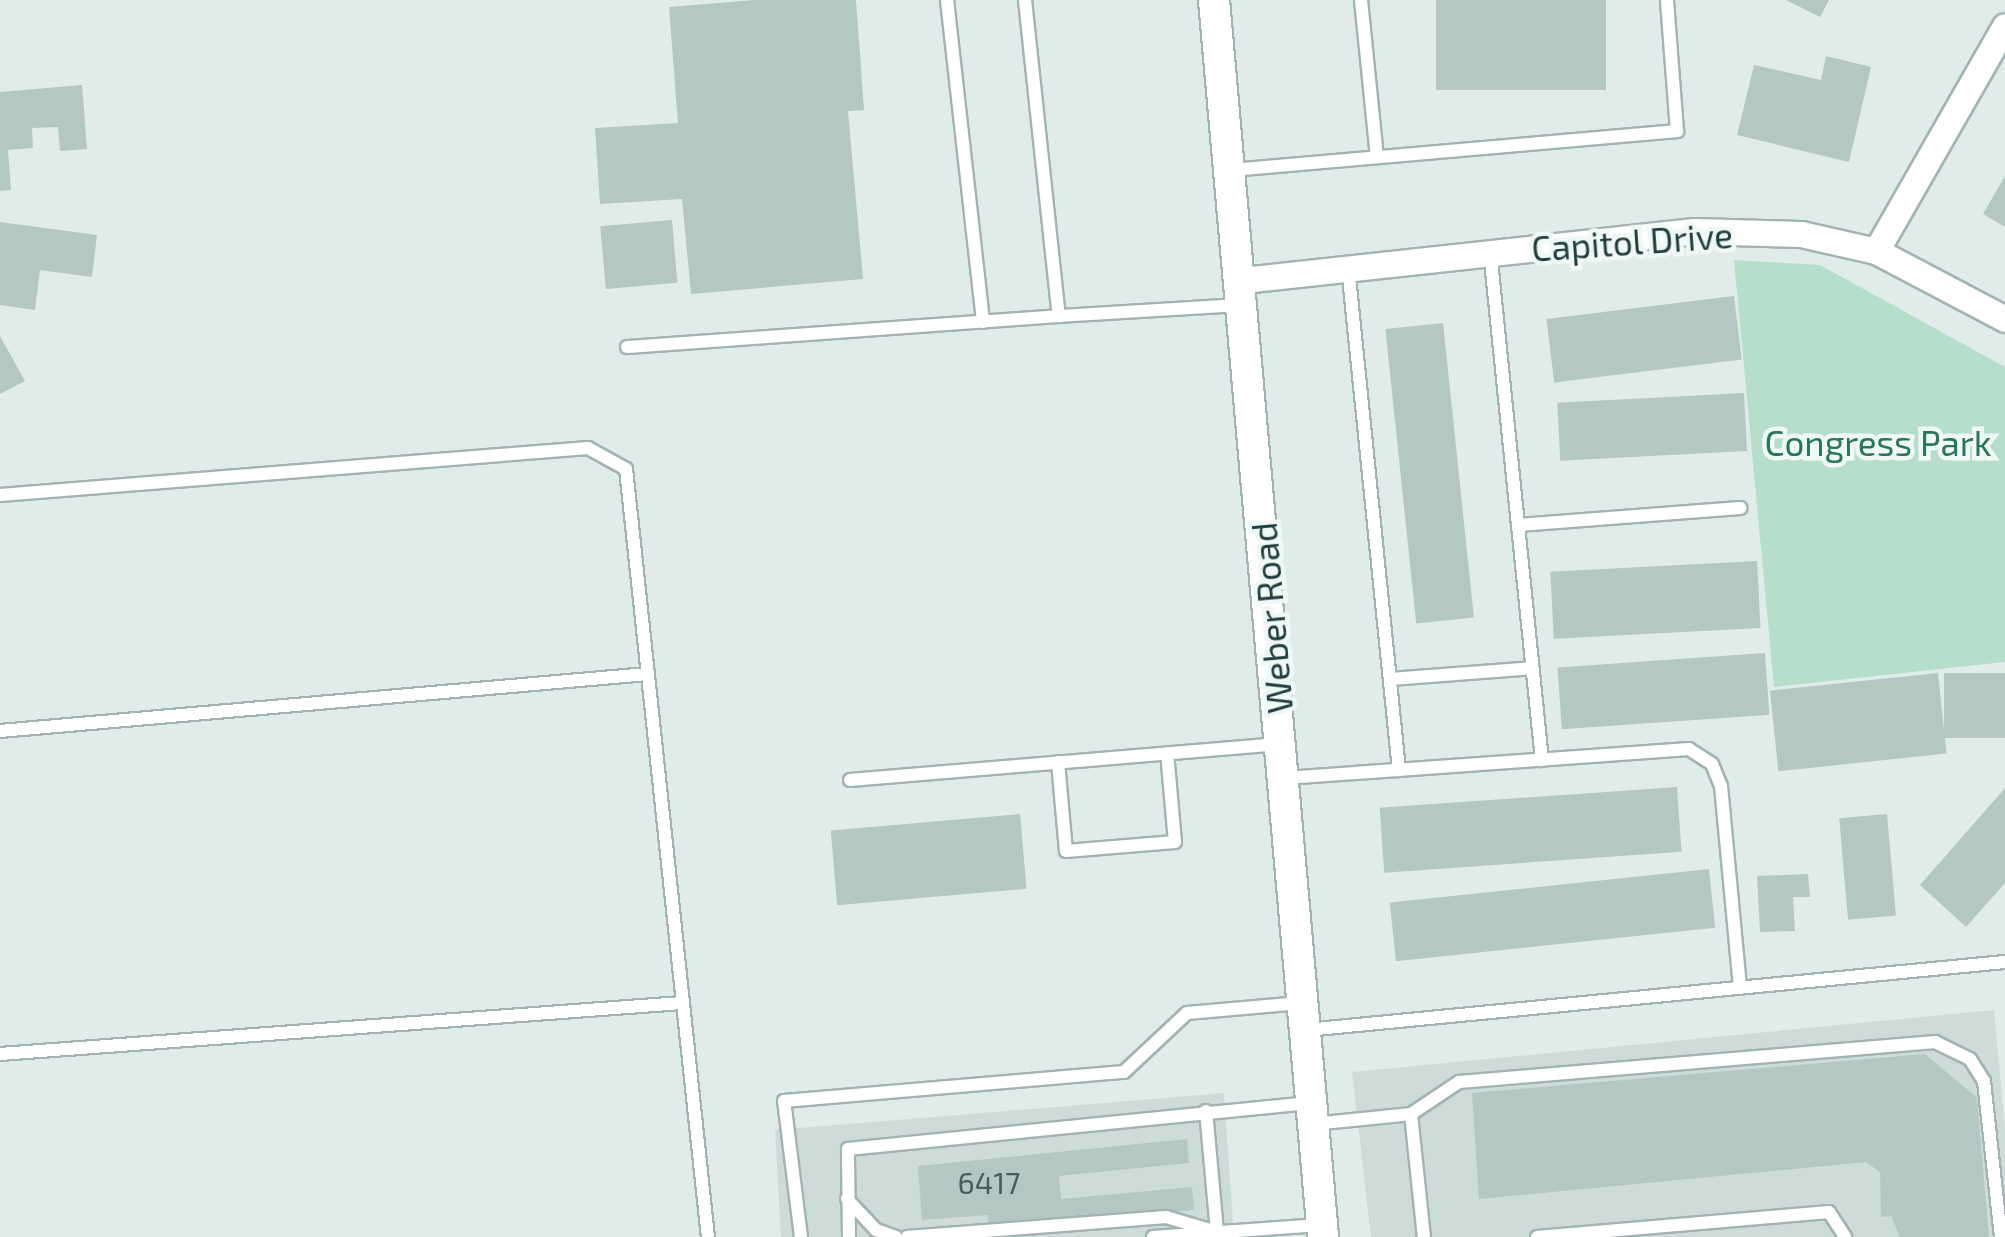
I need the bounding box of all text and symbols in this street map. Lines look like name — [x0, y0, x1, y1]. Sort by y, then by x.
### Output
street label: Capitol Drive — [1529, 213, 1735, 269]
park label: Congress Park — [1764, 421, 1992, 463]
street label: Weber Road — [1242, 520, 1300, 716]
house number: 6417 — [958, 1164, 1020, 1200]

